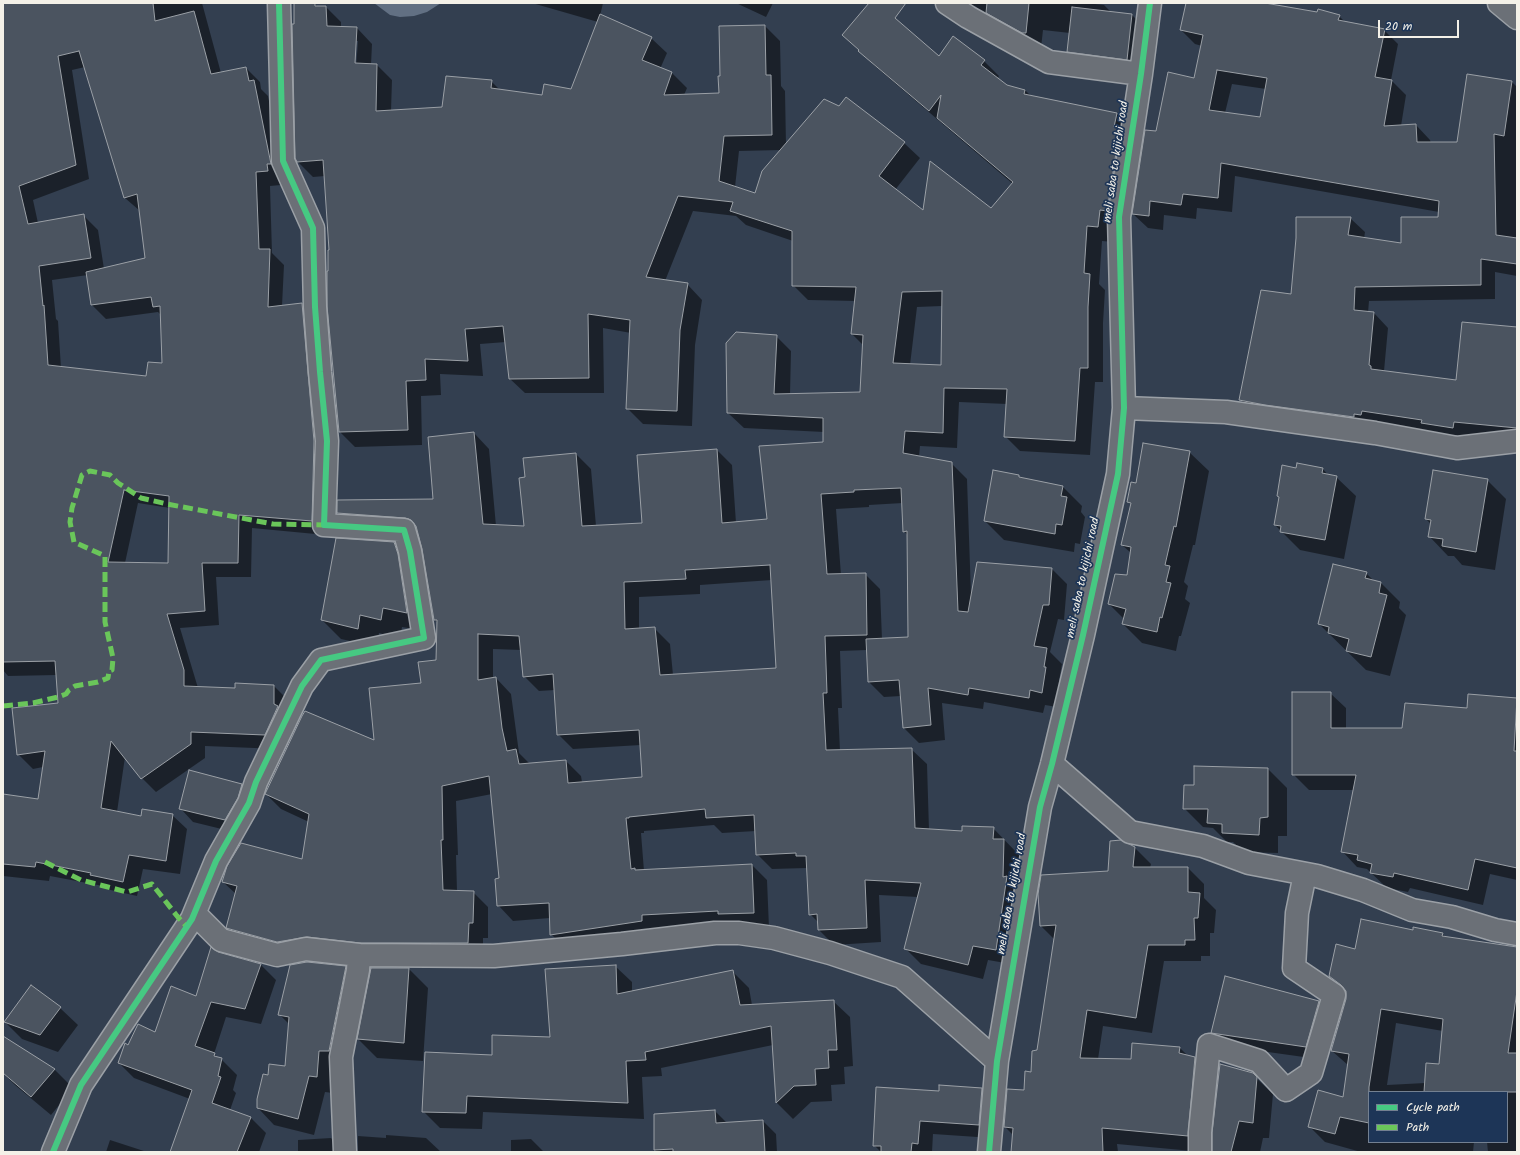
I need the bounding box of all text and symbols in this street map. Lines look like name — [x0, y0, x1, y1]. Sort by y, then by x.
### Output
scale bar — [1380, 12, 1461, 38]
text: 20 m — [1385, 17, 1412, 36]
street label: meli saba to kijichi road — [1101, 100, 1133, 224]
street label: meli saba to kijichi road — [1064, 516, 1104, 640]
street label: meli saba to kijichi road — [995, 832, 1031, 956]
legend — [1368, 1091, 1508, 1143]
text: Cycle path — [1406, 1098, 1460, 1117]
text: Path — [1406, 1118, 1429, 1137]

